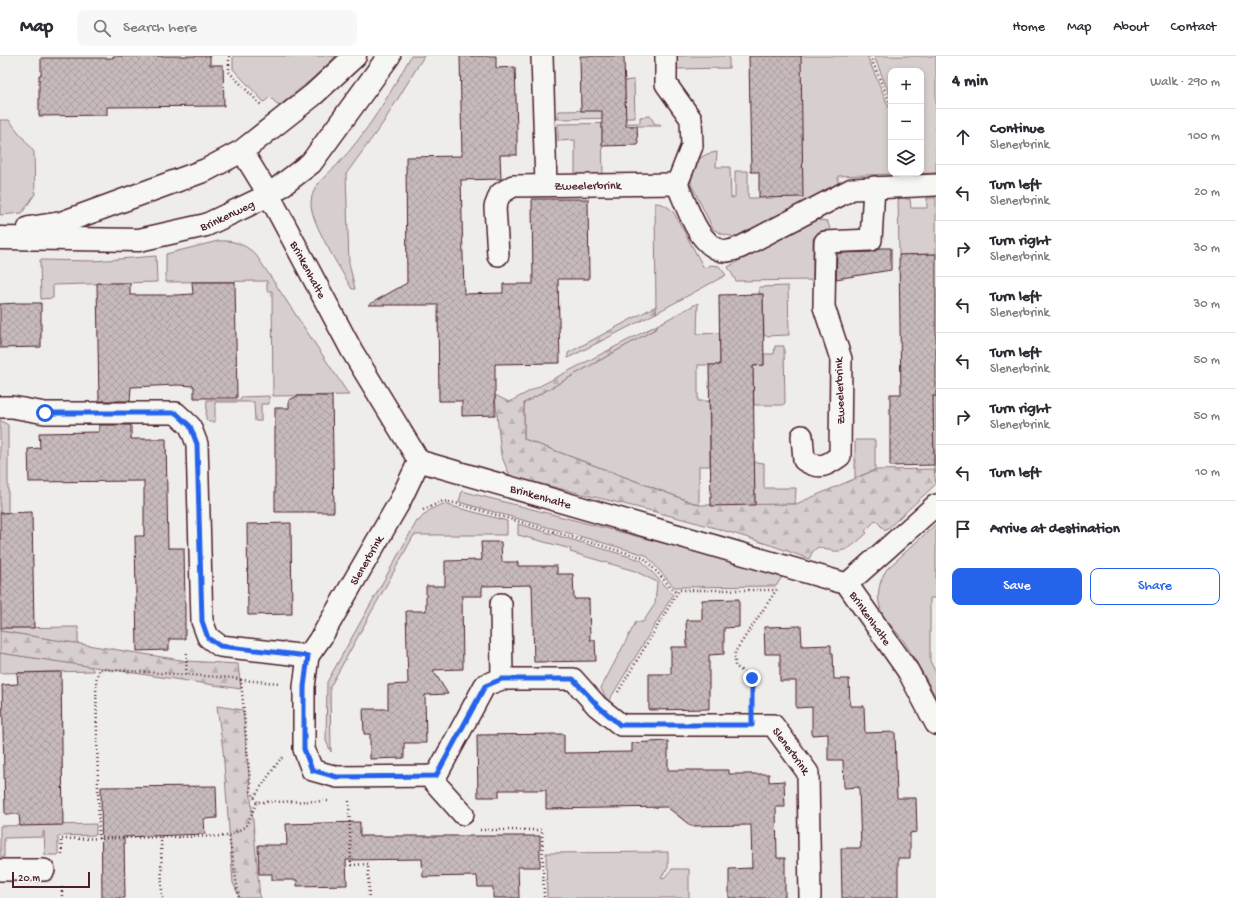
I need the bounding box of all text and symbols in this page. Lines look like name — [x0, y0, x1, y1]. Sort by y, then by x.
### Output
search box — [77, 10, 357, 46]
text: Map — [20, 16, 53, 39]
icon: search — [91, 17, 113, 39]
text: Search here — [123, 19, 197, 37]
text: Home — [1013, 19, 1045, 36]
text: Map — [1067, 19, 1091, 36]
text: About — [1113, 19, 1149, 36]
text: Contact — [1171, 19, 1216, 36]
map controls — [888, 68, 924, 176]
button: + — [888, 68, 924, 104]
text: 4 min — [952, 72, 988, 92]
text: Walk · 290 m — [1150, 75, 1220, 90]
button: − — [888, 104, 924, 140]
text: Continue — [990, 120, 1044, 138]
icon: ahead — [952, 126, 974, 148]
text: 100 m — [1188, 129, 1220, 144]
text: Slenerbrink — [990, 138, 1049, 153]
button: layers — [888, 140, 924, 176]
text: Turn left — [990, 176, 1041, 194]
street label: Zweelerbrink — [554, 180, 623, 194]
icon: left — [952, 182, 974, 204]
text: 20 m — [1194, 185, 1220, 200]
text: Slenerbrink — [990, 194, 1049, 209]
street label: Brinkenweg — [198, 198, 257, 235]
text: Turn right — [990, 232, 1050, 250]
icon: right — [952, 238, 974, 260]
street label: Brinkenhalte — [285, 239, 328, 302]
text: 30 m — [1194, 241, 1220, 256]
text: Slenerbrink — [990, 250, 1049, 265]
text: Turn left — [990, 288, 1041, 306]
icon: left — [952, 294, 974, 316]
text: 30 m — [1194, 297, 1220, 312]
text: Slenerbrink — [990, 306, 1049, 321]
text: Turn left — [990, 344, 1041, 362]
icon: left — [952, 350, 974, 372]
text: 50 m — [1193, 353, 1220, 368]
street label: Zweelerbrink — [833, 356, 849, 425]
text: Slenerbrink — [990, 362, 1049, 377]
text: Turn right — [990, 400, 1050, 418]
route start — [36, 404, 54, 422]
icon: right — [952, 406, 974, 428]
text: 50 m — [1193, 409, 1220, 424]
text: Slenerbrink — [990, 418, 1049, 433]
icon: left — [952, 462, 974, 484]
text: Turn left — [990, 464, 1041, 482]
text: 10 m — [1195, 465, 1220, 480]
street label: Brinkenhalte — [507, 482, 573, 514]
icon: arrive — [952, 518, 974, 540]
text: Arrive at destination — [990, 520, 1120, 538]
street label: Slenerbrink — [348, 532, 388, 588]
button: Save — [952, 568, 1082, 605]
button: Share — [1090, 568, 1220, 605]
street label: Brinkenhalte — [845, 589, 893, 650]
route end — [743, 669, 761, 687]
street label: Slenerbrink — [768, 725, 813, 779]
scale bar — [12, 870, 90, 889]
text: 20 m — [18, 873, 40, 885]

